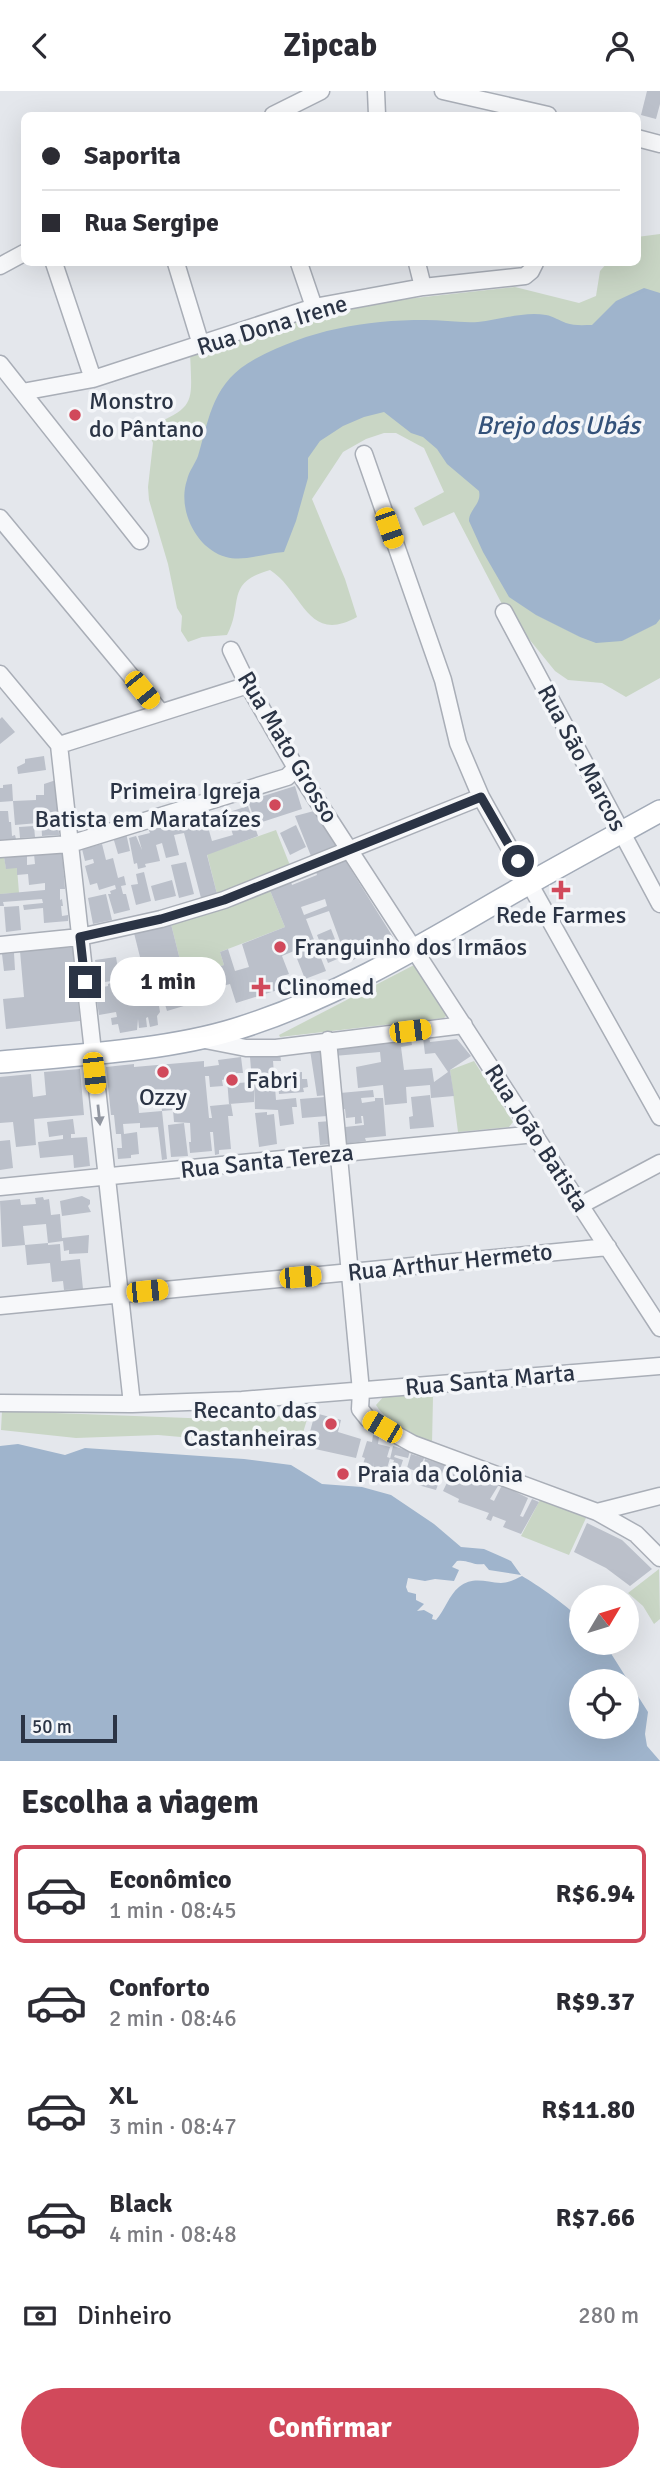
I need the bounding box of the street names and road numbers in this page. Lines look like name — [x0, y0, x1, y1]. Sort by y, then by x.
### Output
street label: Rua Dona Irene — [193, 288, 351, 362]
street label: Rua Mato Grosso — [231, 666, 345, 828]
street label: Rua São Marcos — [531, 680, 633, 836]
street label: Rua João Batista — [478, 1058, 596, 1218]
street label: Rua Santa Tereza — [179, 1137, 355, 1185]
street label: Rua Arthur Hermeto — [346, 1236, 554, 1288]
street label: Rua Santa Marta — [404, 1358, 576, 1402]

